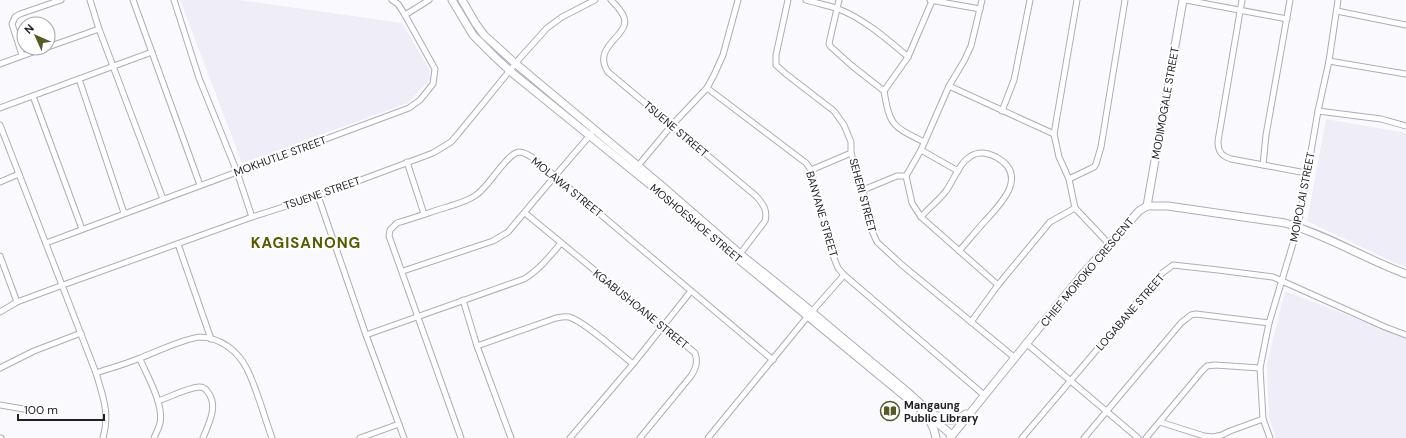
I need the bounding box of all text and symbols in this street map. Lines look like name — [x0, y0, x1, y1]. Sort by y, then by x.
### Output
north arrow — [16, 16, 56, 56]
text: N — [21, 21, 37, 37]
street label: MODIMOGALE STREET — [1148, 46, 1182, 160]
street label: TSUENE STREET — [641, 98, 711, 160]
street label: MOKHUTLE STREET — [232, 133, 328, 179]
street label: MOIPOLAI STREET — [1286, 151, 1318, 243]
street label: MOLAWA STREET — [529, 154, 605, 220]
street label: SEHERI STREET — [846, 157, 880, 233]
street label: BANYANE STREET — [803, 170, 841, 258]
street label: TSUENE STREET — [282, 173, 362, 213]
street label: MOSHOESHOE STREET — [647, 181, 745, 265]
street label: CHIEF MOROKO CRESCENT — [1037, 215, 1137, 329]
district label: KAGISANONG — [251, 233, 361, 253]
street label: KGABUSHOANE STREET — [590, 266, 692, 352]
street label: LOGABANE STREET — [1093, 271, 1167, 353]
scale bar — [18, 396, 104, 422]
place label: Mangaung Public Library — [904, 398, 979, 425]
library icon: Mangaung Public Library — [879, 400, 901, 422]
text: 100 m — [24, 402, 58, 418]

